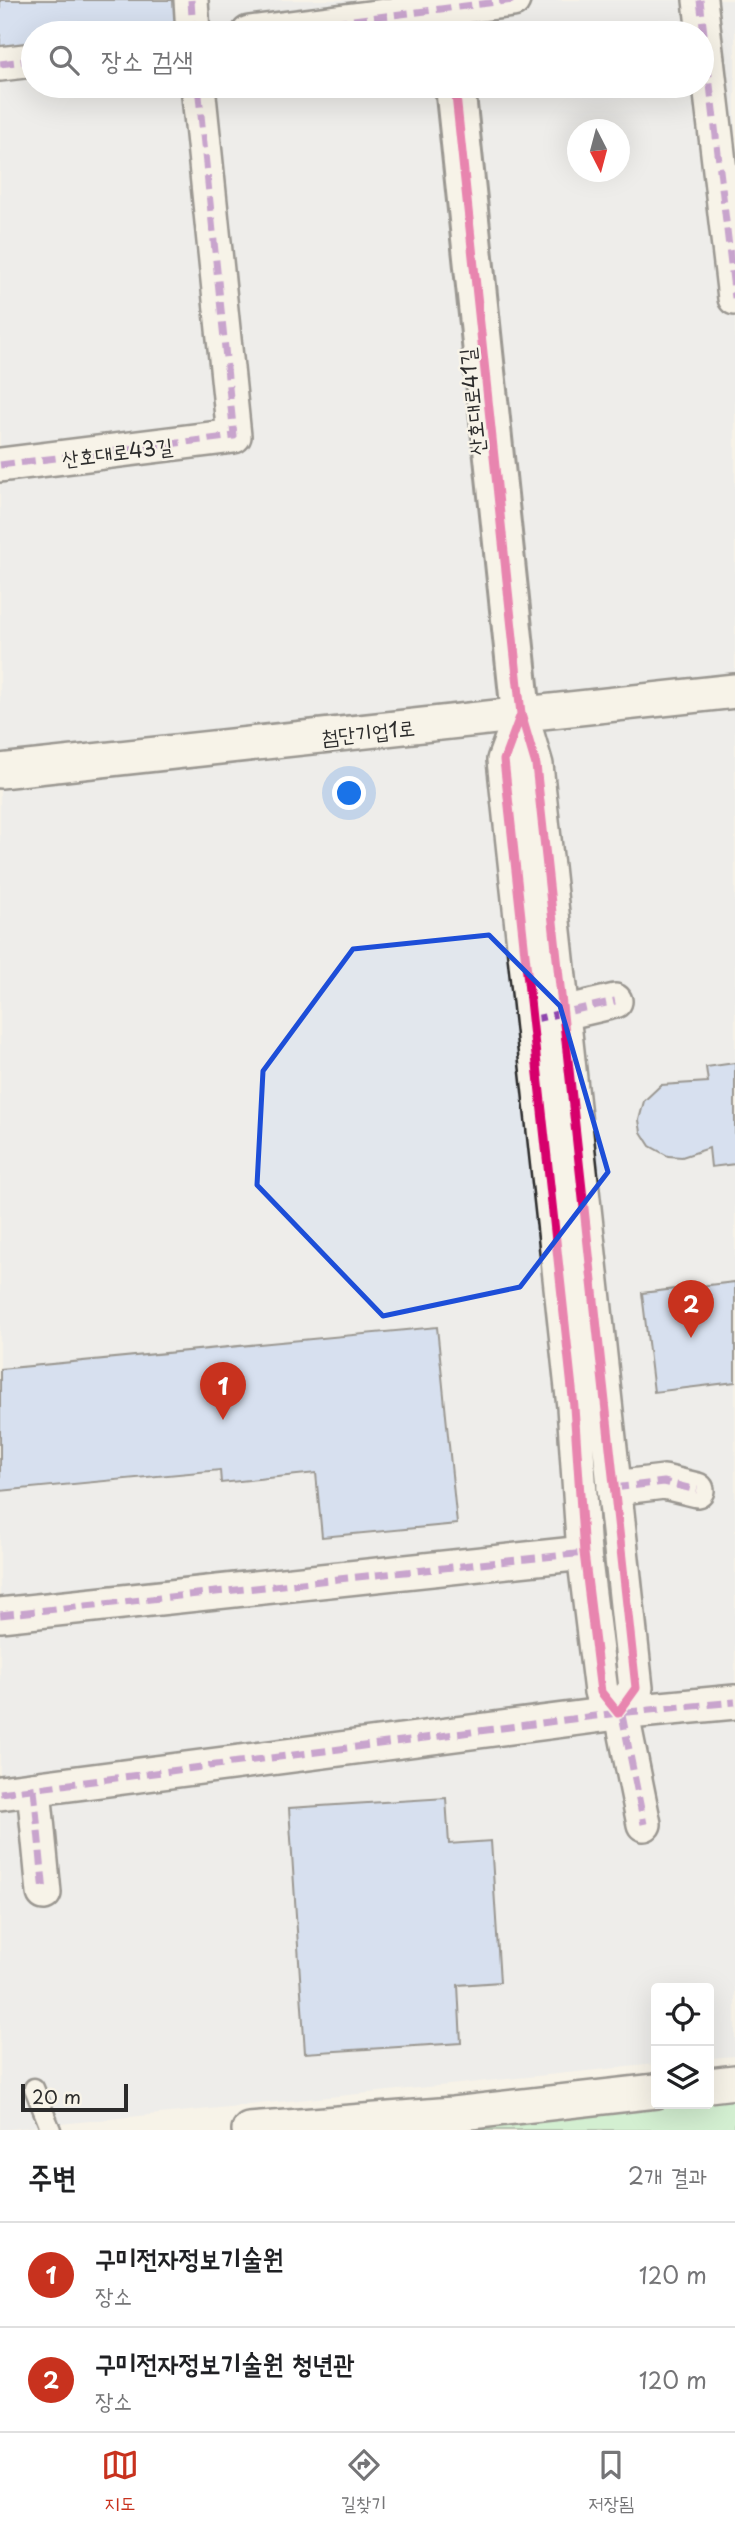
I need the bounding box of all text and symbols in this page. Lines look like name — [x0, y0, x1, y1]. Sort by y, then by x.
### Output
search box — [21, 21, 714, 98]
text: 장소 검색 — [101, 40, 193, 79]
icon: search — [45, 41, 83, 79]
north arrow — [567, 119, 630, 182]
street label: 산호대로41길 — [449, 347, 493, 457]
street label: 산호대로43길 — [60, 428, 174, 474]
street label: 첨단기업1로 — [320, 710, 416, 752]
your location — [332, 776, 366, 810]
pin: 2 — [668, 1280, 714, 1338]
pin: 1 — [200, 1362, 246, 1420]
map controls — [651, 1983, 714, 2109]
button: locate — [651, 1983, 714, 2046]
button: layers — [651, 2046, 714, 2109]
scale bar — [21, 2081, 128, 2113]
text: 20 m — [32, 2082, 81, 2110]
text: 주변 — [28, 2153, 76, 2198]
text: 2개 결과 — [628, 2158, 707, 2193]
text: 구미전자정보기술원 — [95, 2238, 283, 2277]
text: 1 — [46, 2257, 57, 2292]
text: 120 m — [639, 2257, 707, 2292]
text: 장소 — [95, 2277, 132, 2312]
text: 구미전자정보기술원 청년관 — [95, 2343, 354, 2382]
text: 2 — [43, 2362, 59, 2397]
text: 120 m — [639, 2362, 707, 2397]
text: 장소 — [95, 2382, 132, 2417]
tab: 지도 — [101, 2446, 139, 2517]
tab: 길찾기 — [341, 2446, 387, 2517]
tab: 저장됨 — [588, 2446, 634, 2517]

